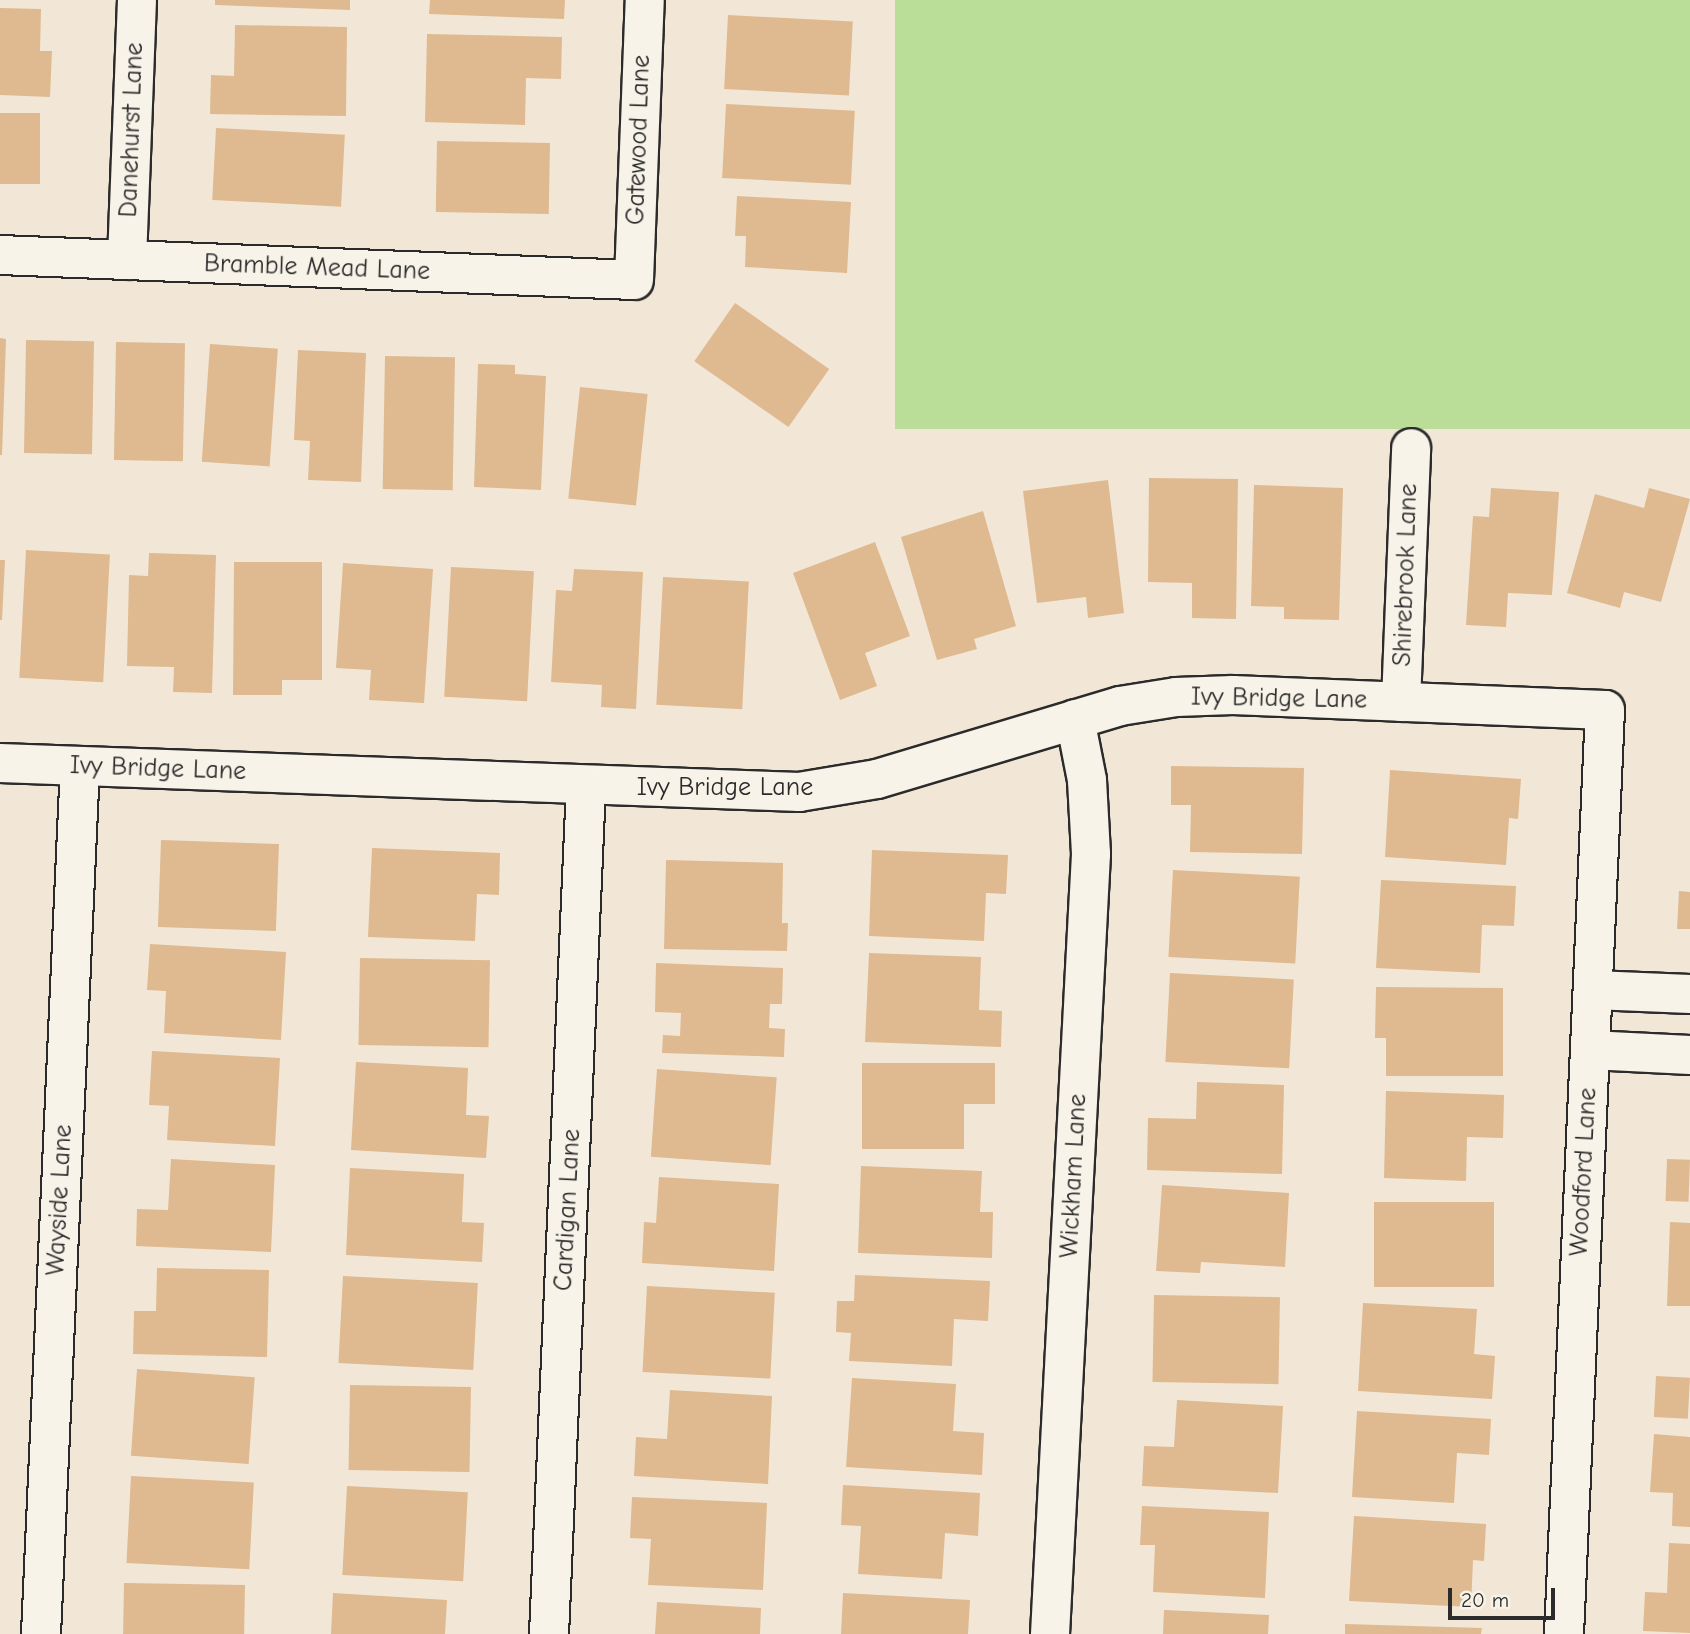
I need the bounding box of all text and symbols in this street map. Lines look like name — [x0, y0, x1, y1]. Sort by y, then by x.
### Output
street label: Danehurst Lane — [113, 42, 151, 218]
street label: Gatewood Lane — [620, 54, 658, 226]
street label: Bramble Mead Lane — [203, 248, 431, 288]
street label: Shirebrook Lane — [1387, 483, 1425, 667]
street label: Ivy Bridge Lane — [1191, 682, 1367, 716]
street label: Ivy Bridge Lane — [69, 750, 247, 788]
street label: Ivy Bridge Lane — [637, 772, 813, 804]
street label: Woodford Lane — [1564, 1087, 1604, 1257]
street label: Wickham Lane — [1054, 1093, 1094, 1259]
street label: Wayside Lane — [40, 1124, 80, 1276]
street label: Cardigan Lane — [548, 1128, 588, 1292]
scale bar — [1452, 1574, 1559, 1618]
text: 20 m — [1461, 1588, 1509, 1612]

